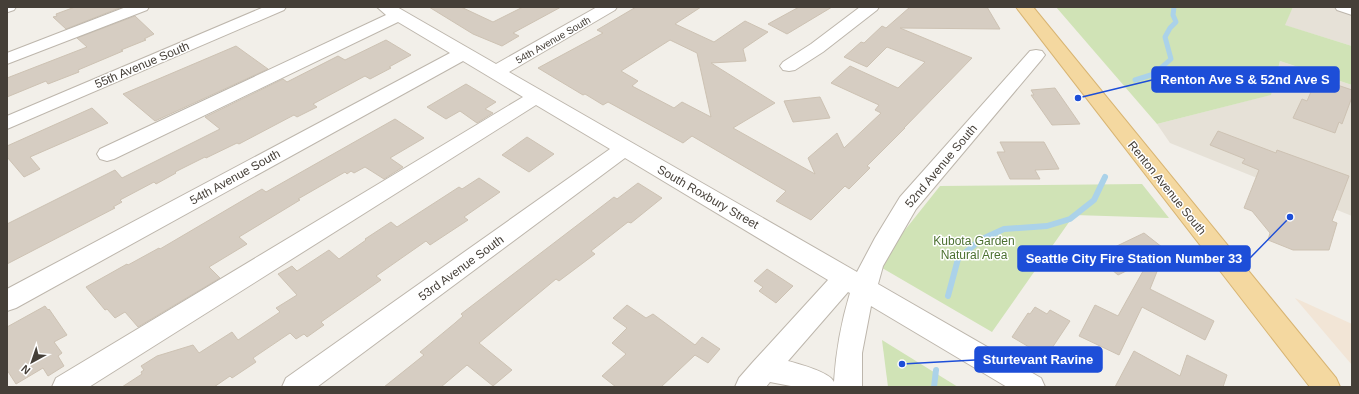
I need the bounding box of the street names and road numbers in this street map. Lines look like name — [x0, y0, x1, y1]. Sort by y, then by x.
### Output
street label: 54th Avenue South — [514, 14, 592, 66]
street label: 55th Avenue South — [93, 39, 191, 91]
street label: 52nd Avenue South — [902, 121, 980, 211]
street label: Renton Avenue South — [1125, 138, 1209, 238]
street label: 54th Avenue South — [187, 146, 283, 208]
street label: South Roxbury Street — [655, 162, 762, 232]
street label: 53rd Avenue South — [416, 232, 506, 304]

